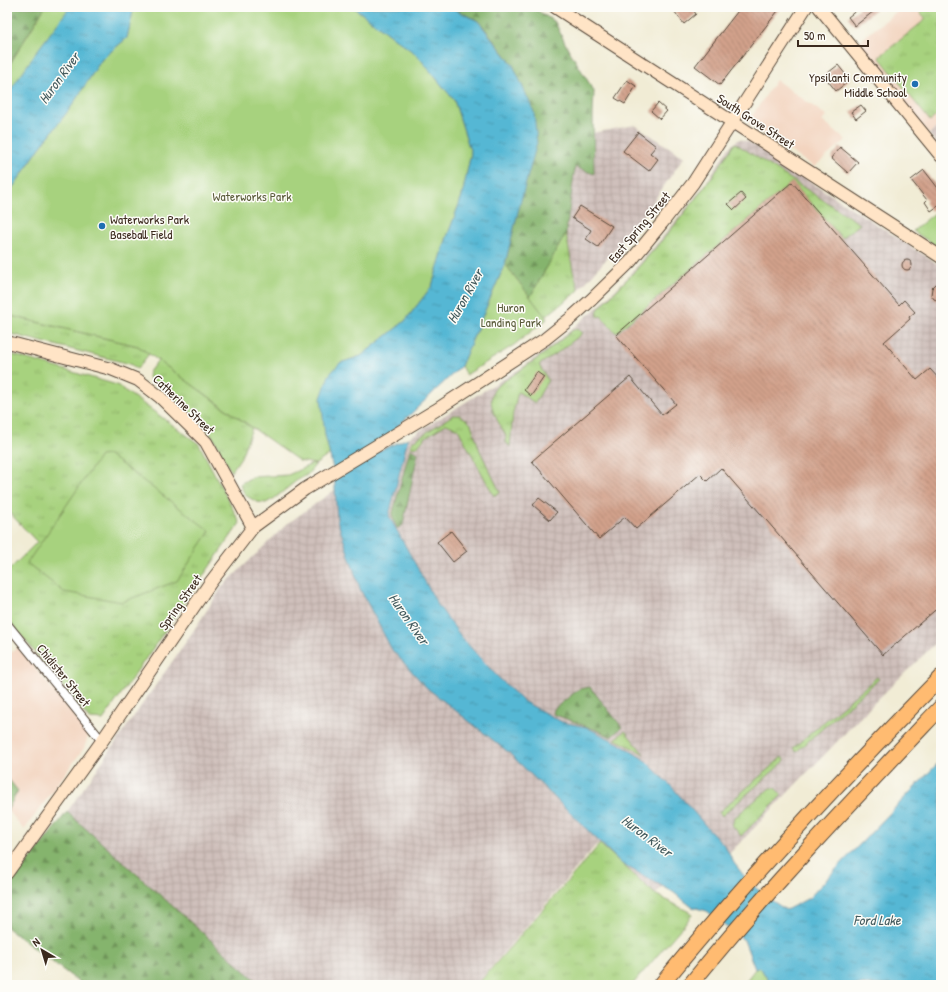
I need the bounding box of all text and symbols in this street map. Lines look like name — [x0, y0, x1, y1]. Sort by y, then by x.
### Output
scale bar — [798, 22, 868, 48]
text: 50 m — [804, 27, 825, 44]
water label: Huron River — [34, 47, 85, 107]
place label: Ypsilanti Community Middle School — [809, 68, 908, 101]
marker: Ypsilanti Community Middle School — [910, 79, 920, 89]
street label: South Grove Street — [714, 89, 799, 153]
park label: Waterworks Park — [212, 187, 292, 205]
street label: East Spring Street — [604, 187, 674, 266]
place label: Waterworks Park Baseball Field — [110, 210, 190, 243]
marker: Waterworks Park Baseball Field — [97, 221, 107, 231]
water label: Huron River — [442, 264, 488, 326]
park label: Huron Landing Park — [481, 298, 542, 331]
street label: Catherine Street — [149, 370, 219, 438]
street label: Spring Street — [154, 570, 206, 634]
water label: Huron River — [385, 589, 435, 650]
street label: Chidister Street — [33, 640, 95, 711]
water label: Huron River — [618, 810, 678, 862]
water label: Ford Lake — [853, 910, 902, 929]
north arrow — [22, 930, 62, 970]
text: N — [29, 935, 43, 949]

